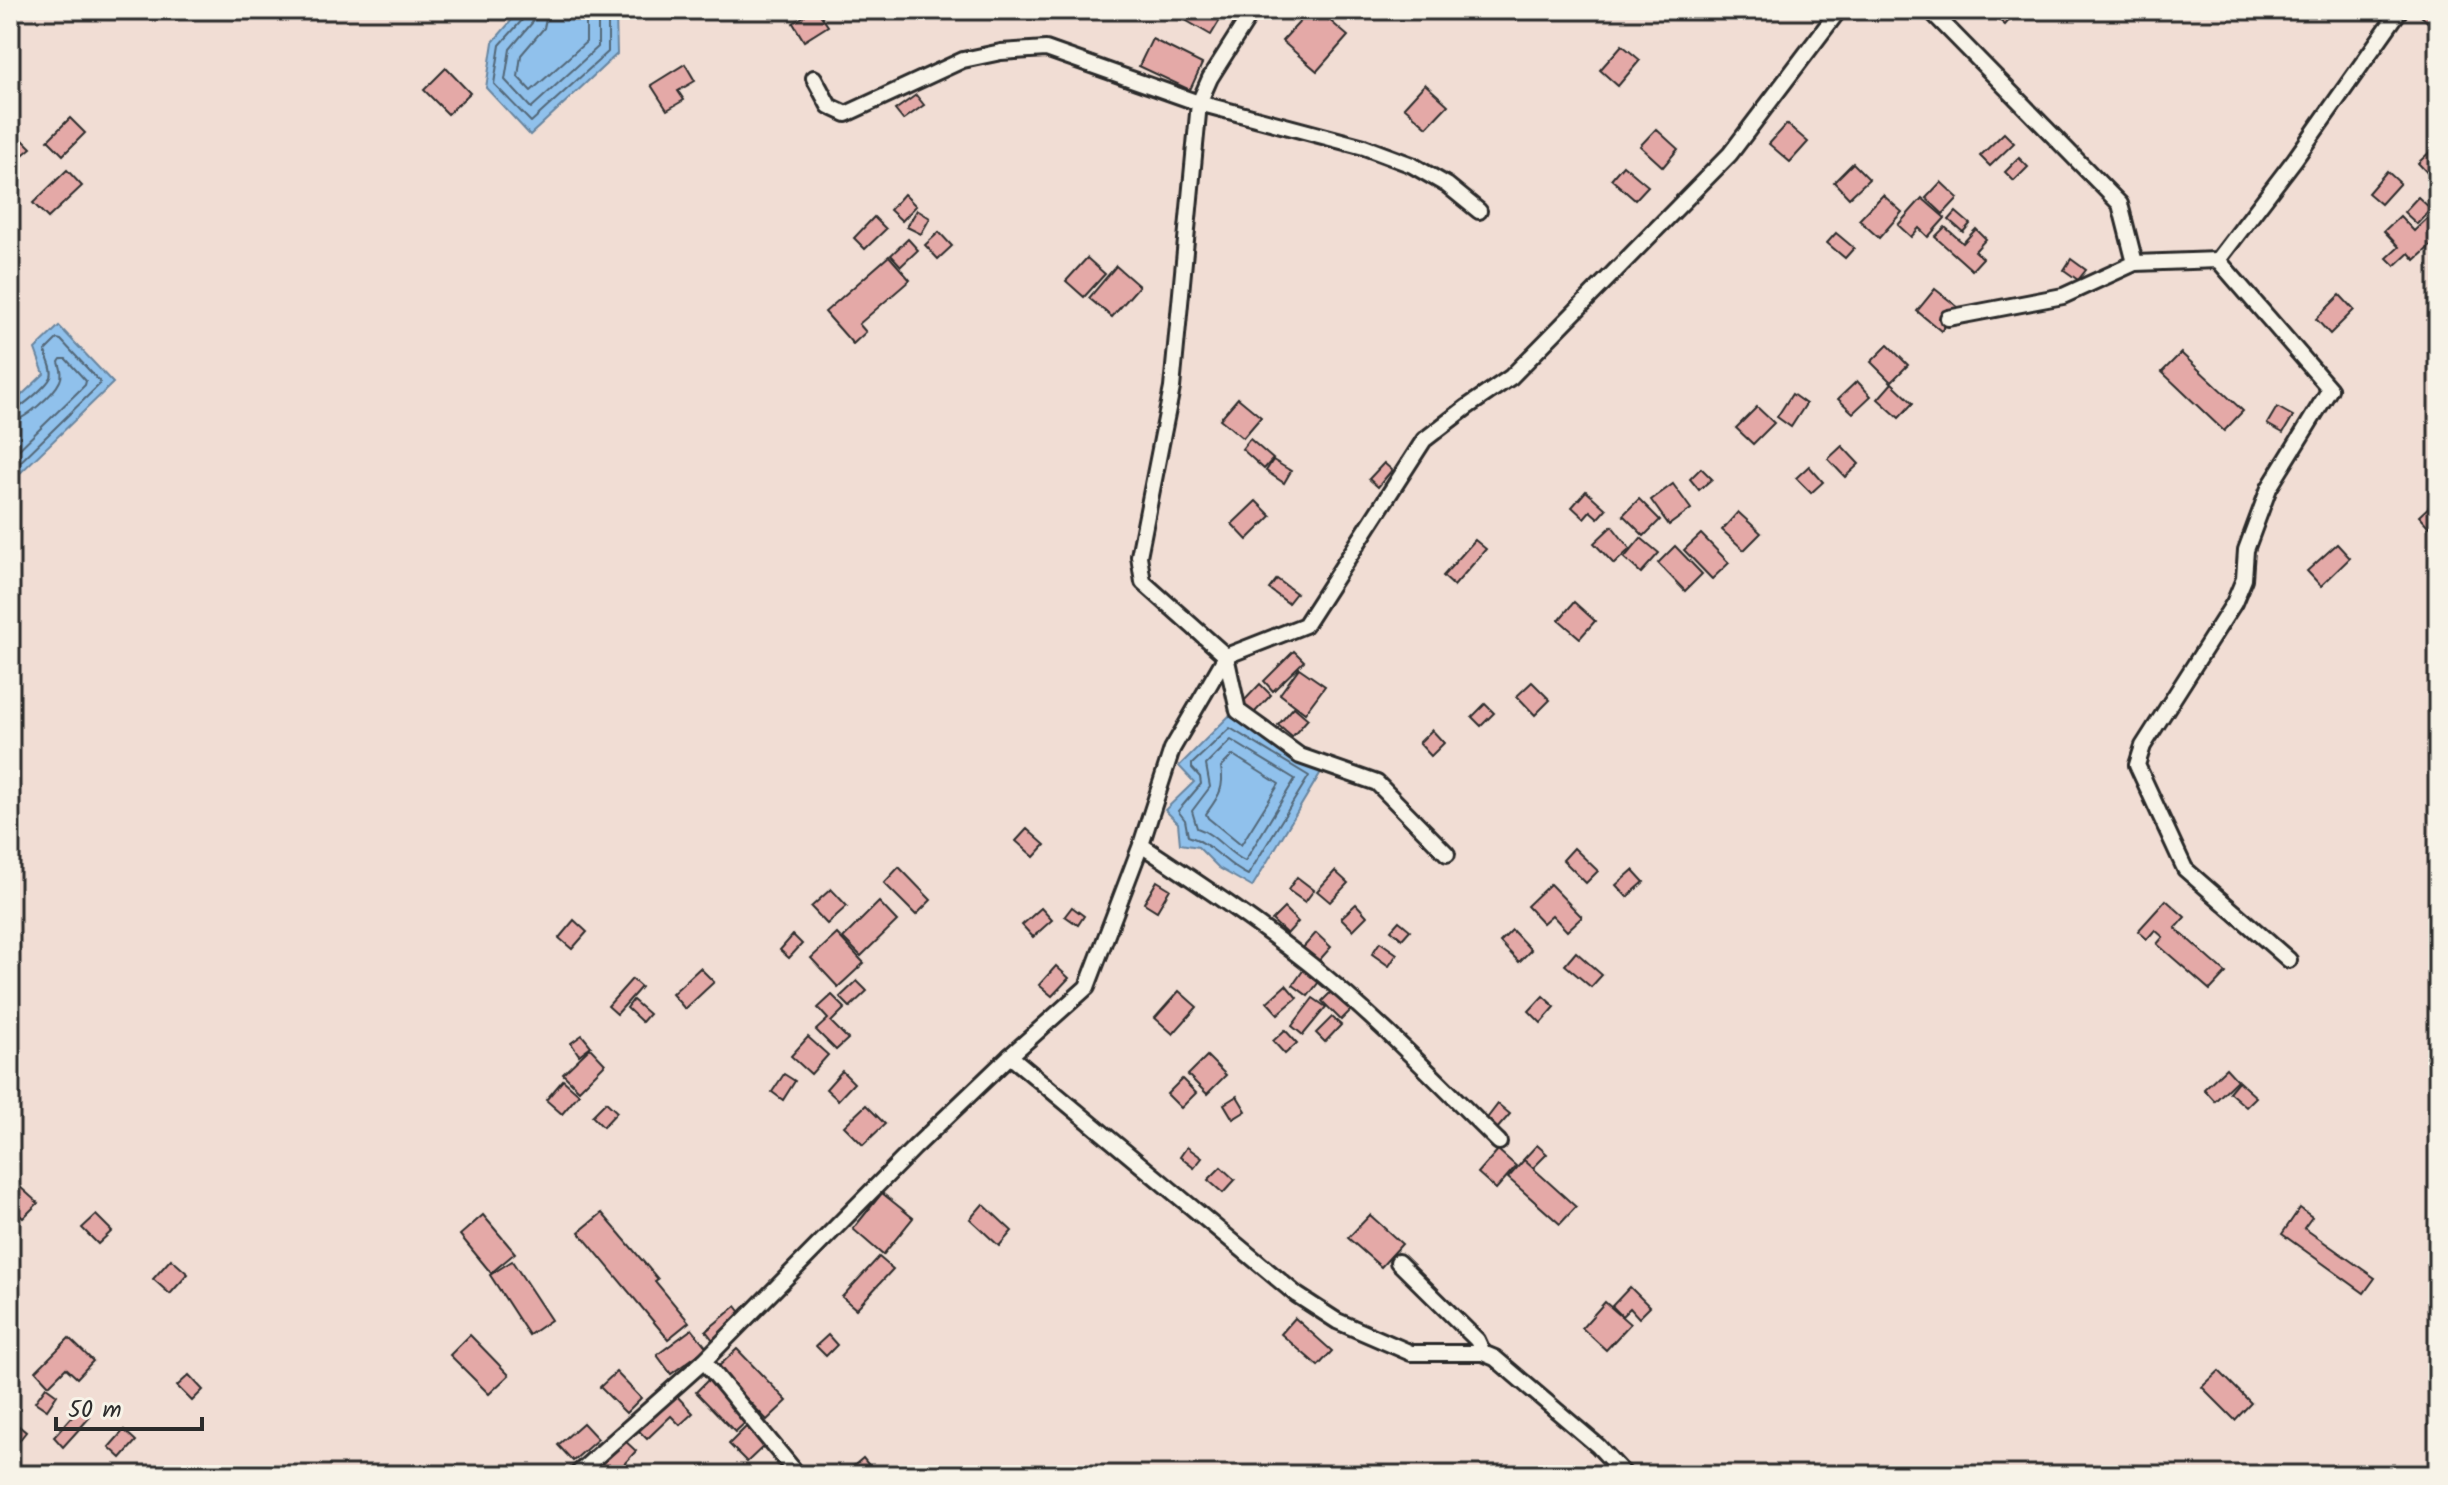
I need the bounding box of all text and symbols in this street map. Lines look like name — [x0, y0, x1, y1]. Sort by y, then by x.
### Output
scale bar — [56, 1381, 202, 1431]
text: 50 m — [68, 1391, 122, 1430]

